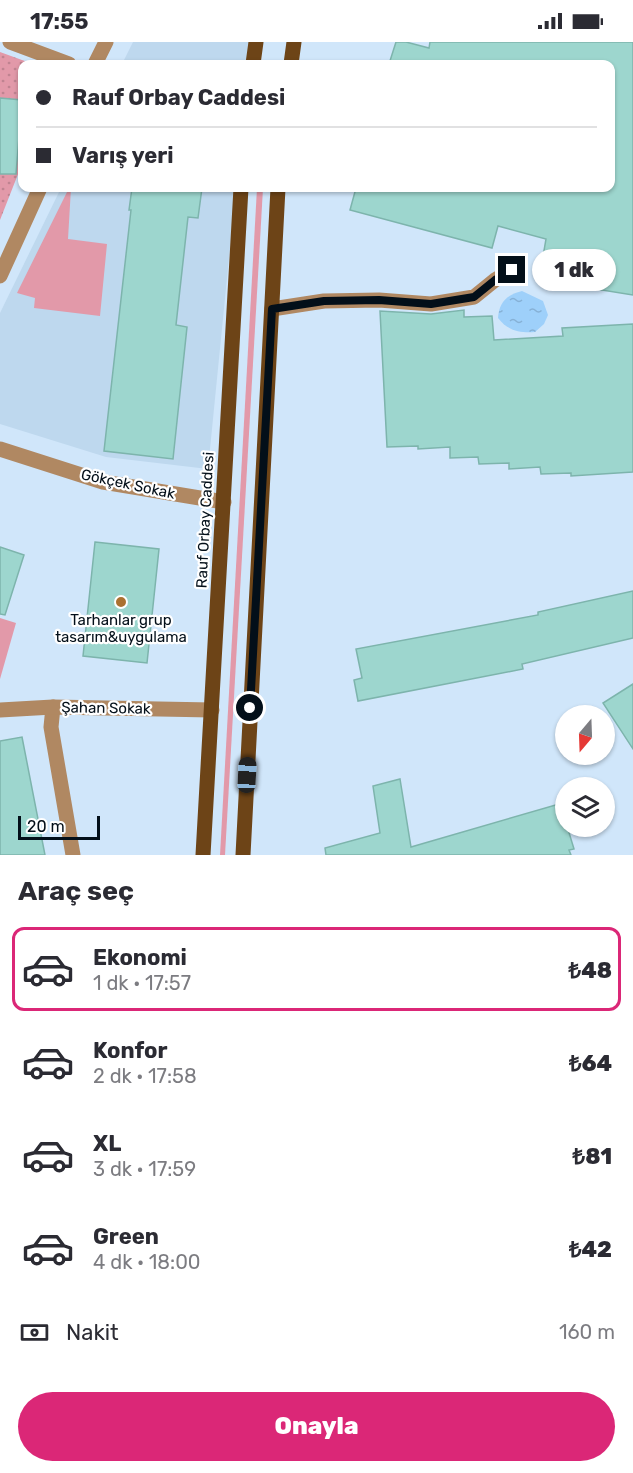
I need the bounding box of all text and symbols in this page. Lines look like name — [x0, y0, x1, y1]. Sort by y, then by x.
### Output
text: 17:55 — [30, 8, 88, 35]
text: Rauf Orbay Caddesi — [72, 84, 285, 111]
text: Varış yeri — [72, 142, 174, 169]
callout: 1 dk — [533, 249, 617, 291]
route end — [498, 256, 525, 283]
text: 1 dk — [554, 258, 594, 282]
street label: Rauf Orbay Caddesi — [192, 451, 218, 589]
street label: Gökçek Sokak — [79, 465, 177, 503]
marker: Tarhanlar grup tasarım&uygulama — [114, 595, 128, 609]
place label: Tarhanlar grup tasarım&uygulama — [55, 611, 187, 646]
route start — [236, 694, 263, 721]
street label: Şahan Sokak — [61, 698, 151, 718]
north arrow — [555, 705, 615, 765]
map controls — [555, 705, 615, 837]
car — [237, 757, 257, 793]
button: layers — [555, 777, 615, 837]
scale bar — [18, 813, 100, 840]
text: 20 m — [27, 817, 65, 836]
text: Araç seç — [18, 875, 134, 907]
icon: car — [21, 942, 75, 996]
text: Ekonomi — [93, 944, 187, 971]
text: ₺48 — [569, 957, 612, 984]
text: 1 dk · 17:57 — [93, 971, 191, 995]
icon: car — [21, 1035, 75, 1089]
text: Konfor — [93, 1037, 167, 1064]
text: ₺64 — [569, 1050, 612, 1077]
text: 2 dk · 17:58 — [93, 1064, 197, 1088]
icon: car — [21, 1128, 75, 1182]
text: XL — [93, 1130, 121, 1157]
text: ₺81 — [573, 1143, 612, 1170]
text: 3 dk · 17:59 — [93, 1157, 196, 1181]
icon: car — [21, 1221, 75, 1275]
text: Green — [93, 1223, 159, 1250]
text: ₺42 — [569, 1236, 612, 1263]
text: 4 dk · 18:00 — [93, 1250, 201, 1274]
icon: cash — [18, 1316, 51, 1349]
text: Nakit — [66, 1319, 119, 1346]
text: 160 m — [559, 1320, 615, 1344]
button: Onayla — [18, 1392, 615, 1461]

